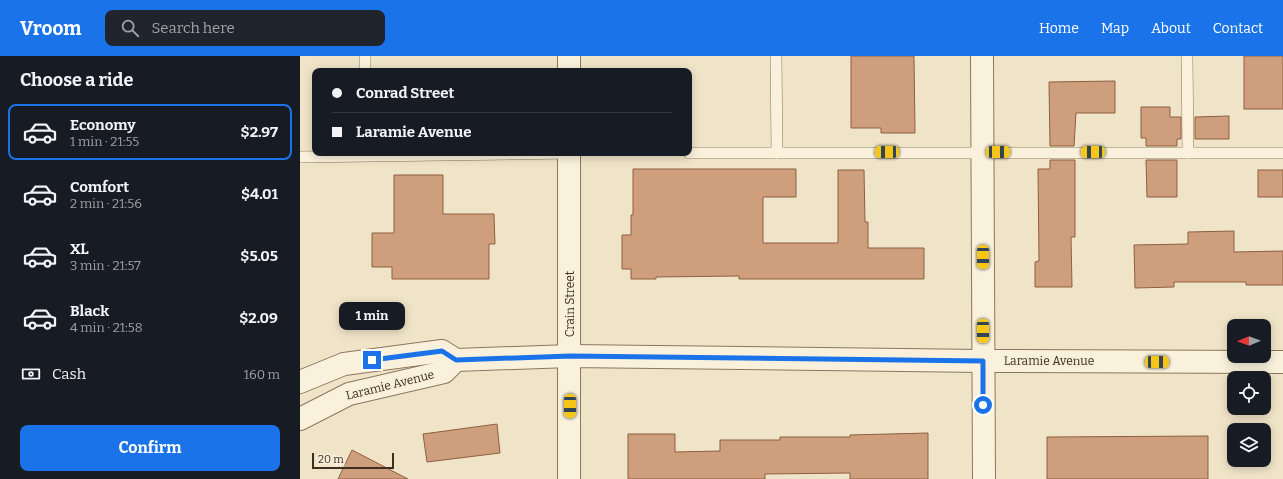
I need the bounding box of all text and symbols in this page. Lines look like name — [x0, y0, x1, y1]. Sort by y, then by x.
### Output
search box — [105, 10, 385, 46]
text: Vroom — [20, 17, 81, 40]
icon: search — [119, 17, 141, 39]
text: Search here — [151, 19, 235, 37]
text: Home — [1039, 20, 1079, 37]
text: Map — [1101, 20, 1129, 37]
text: About — [1151, 20, 1191, 37]
text: Contact — [1213, 20, 1263, 37]
text: Choose a ride — [20, 69, 133, 91]
text: Conrad Street — [356, 84, 454, 102]
icon: car — [22, 114, 58, 150]
text: Economy — [70, 116, 136, 134]
text: $2.97 — [241, 123, 278, 141]
text: Laramie Avenue — [356, 123, 471, 141]
text: 1 min · 21:55 — [70, 134, 139, 149]
car — [875, 146, 899, 158]
car — [986, 146, 1010, 158]
car — [1081, 146, 1105, 158]
icon: car — [22, 176, 58, 212]
text: Comfort — [70, 178, 129, 196]
text: $4.01 — [241, 185, 278, 203]
text: 2 min · 21:56 — [70, 196, 142, 211]
icon: car — [22, 238, 58, 274]
text: XL — [70, 240, 89, 258]
car — [977, 245, 989, 269]
text: $5.05 — [240, 247, 278, 265]
text: 3 min · 21:57 — [70, 258, 141, 273]
street label: Crain Street — [563, 270, 577, 337]
icon: car — [22, 300, 58, 336]
text: Black — [70, 302, 109, 320]
callout: 1 min — [339, 302, 405, 330]
text: 1 min — [356, 308, 388, 323]
text: $2.09 — [239, 309, 278, 327]
car — [977, 319, 989, 343]
north arrow — [1227, 319, 1271, 363]
map controls — [1227, 319, 1271, 467]
text: 4 min · 21:58 — [70, 320, 143, 335]
route end — [363, 351, 381, 369]
street label: Laramie Avenue — [1004, 354, 1094, 368]
car — [1145, 356, 1169, 368]
icon: cash — [20, 363, 42, 385]
text: Cash — [52, 365, 86, 383]
text: 160 m — [244, 367, 280, 382]
street label: Laramie Avenue — [344, 367, 436, 403]
button: locate — [1227, 371, 1271, 415]
car — [564, 394, 576, 418]
route start — [974, 396, 992, 414]
button: layers — [1227, 423, 1271, 467]
button: Confirm — [20, 425, 280, 471]
scale bar — [312, 451, 394, 470]
text: 20 m — [318, 453, 344, 466]

